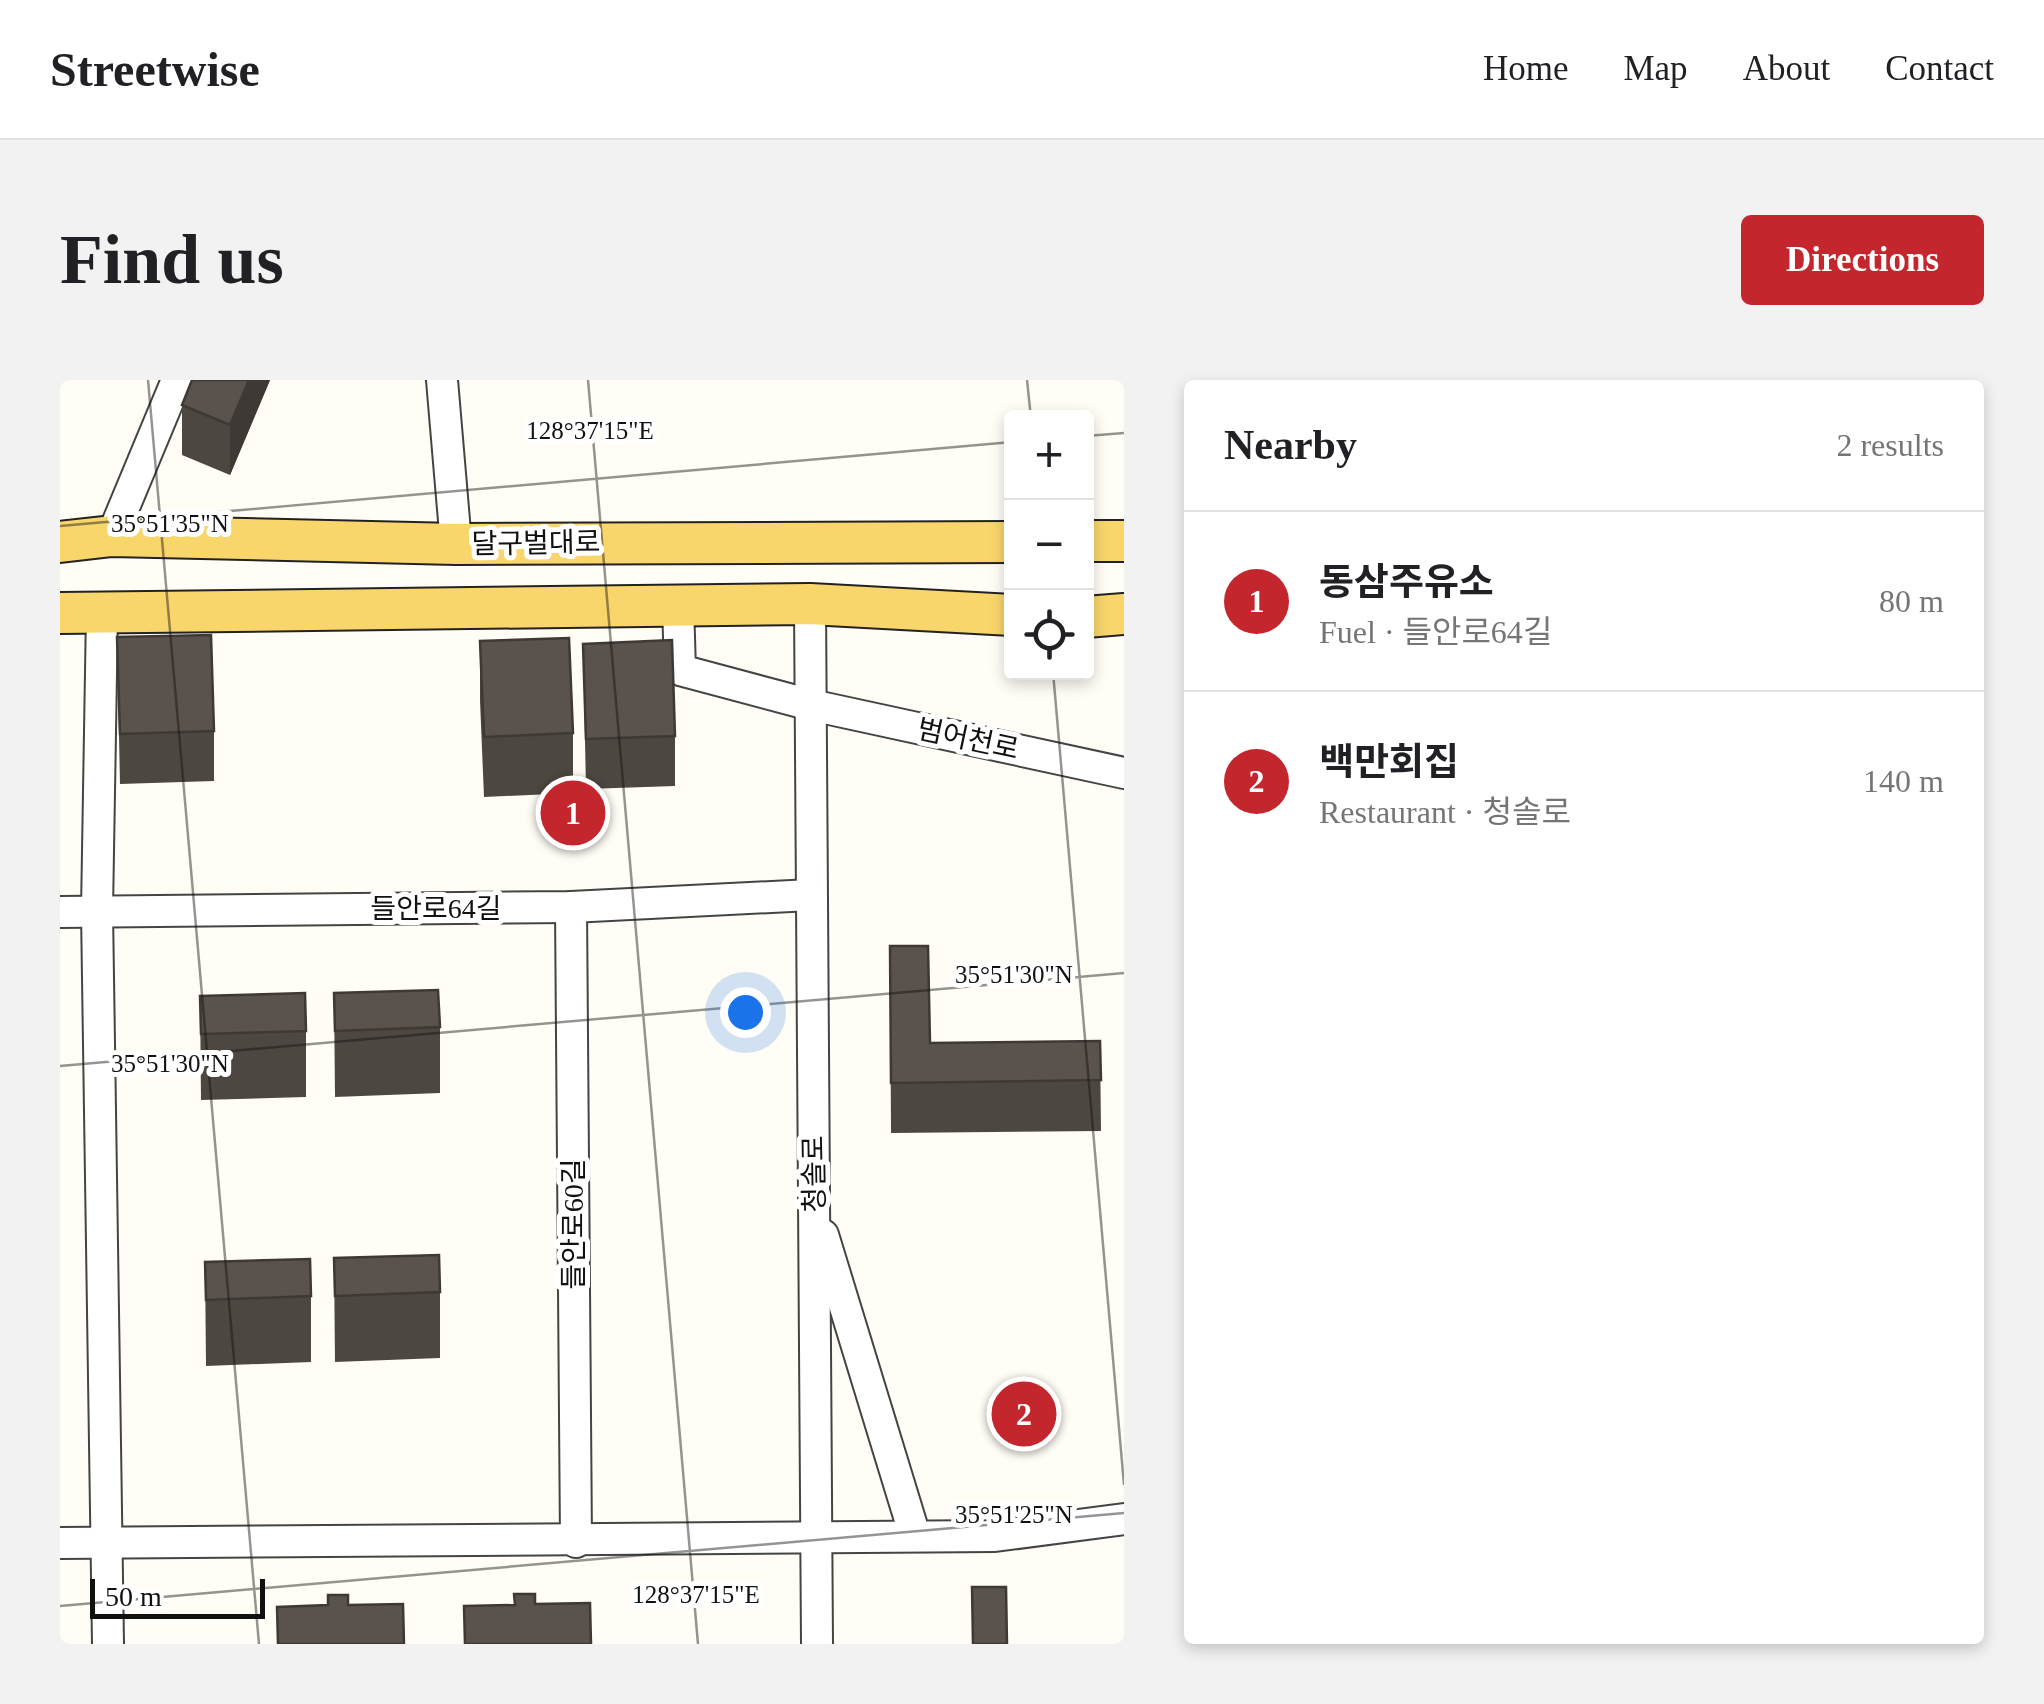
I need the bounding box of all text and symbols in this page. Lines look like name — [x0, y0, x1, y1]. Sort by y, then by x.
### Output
text: Streetwise — [50, 43, 260, 96]
text: Home — [1483, 49, 1568, 88]
text: Map — [1623, 49, 1688, 88]
text: About — [1743, 49, 1830, 88]
text: Contact — [1885, 49, 1994, 88]
button: Directions — [1741, 215, 1984, 305]
text: Find us — [60, 221, 284, 298]
map controls — [1004, 410, 1094, 680]
button: + — [1004, 410, 1094, 500]
text: 128°37'15"E — [526, 417, 654, 444]
text: Nearby — [1224, 422, 1357, 468]
text: 2 results — [1836, 427, 1944, 463]
button: − — [1004, 500, 1094, 590]
text: 35°51'35"N — [111, 510, 229, 537]
street label: 달구벌대로 — [471, 526, 601, 560]
text: 동삼주유소 — [1319, 561, 1494, 603]
text: 1 — [1249, 583, 1265, 619]
text: 80 m — [1879, 583, 1944, 619]
button: locate — [1004, 590, 1094, 680]
text: Fuel · 들안로64길 — [1319, 614, 1552, 650]
street label: 범어천로 — [914, 713, 1022, 765]
text: 백만회집 — [1319, 741, 1459, 783]
text: 2 — [1249, 763, 1265, 799]
text: 140 m — [1863, 763, 1944, 799]
pin: 1 — [540, 776, 606, 850]
text: Restaurant · 청솔로 — [1319, 794, 1571, 830]
street label: 들안로64길 — [370, 893, 502, 924]
text: 35°51'30"N — [955, 961, 1073, 988]
your location — [720, 987, 771, 1038]
text: 35°51'30"N — [111, 1050, 229, 1077]
street label: 청솔로 — [798, 1135, 830, 1213]
street label: 들안로60길 — [558, 1158, 589, 1290]
pin: 2 — [992, 1376, 1056, 1452]
text: 35°51'25"N — [955, 1501, 1073, 1528]
scale bar — [90, 1574, 265, 1618]
text: 50 m — [105, 1581, 162, 1612]
text: 128°37'15"E — [632, 1581, 760, 1608]

